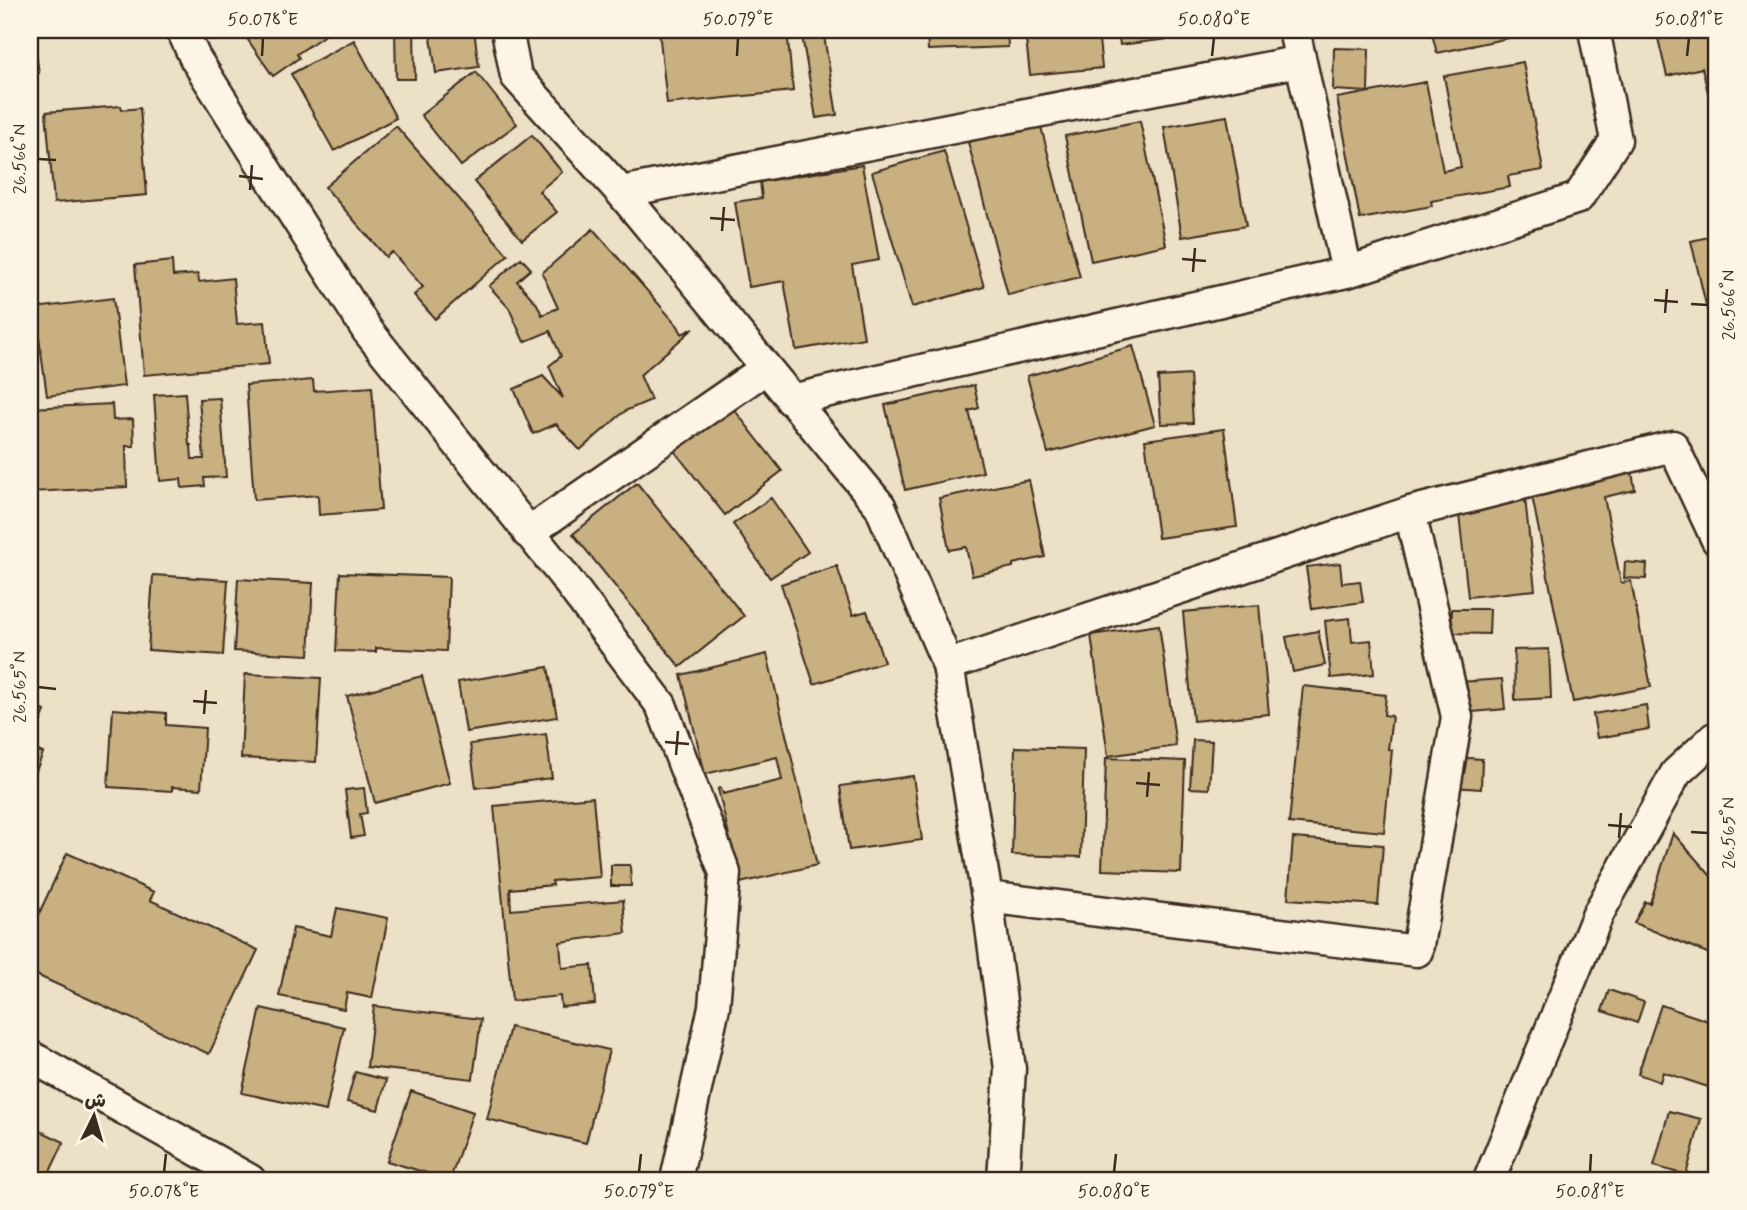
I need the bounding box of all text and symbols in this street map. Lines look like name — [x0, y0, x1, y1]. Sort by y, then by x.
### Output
text: 50.078°E — [228, 8, 298, 32]
text: 50.079°E — [703, 8, 773, 32]
text: 50.080°E — [1178, 8, 1250, 32]
text: 50.081°E — [1655, 8, 1723, 32]
text: 26.566°N — [8, 124, 32, 194]
text: 26.566°N — [1717, 270, 1741, 340]
text: 26.565°N — [8, 651, 32, 723]
text: 26.565°N — [1717, 797, 1741, 869]
north arrow — [60, 1080, 130, 1150]
text: ش — [84, 1087, 107, 1114]
text: 50.078°E — [129, 1180, 199, 1204]
text: 50.079°E — [604, 1180, 674, 1204]
text: 50.080°E — [1078, 1180, 1150, 1204]
text: 50.081°E — [1556, 1180, 1624, 1204]

